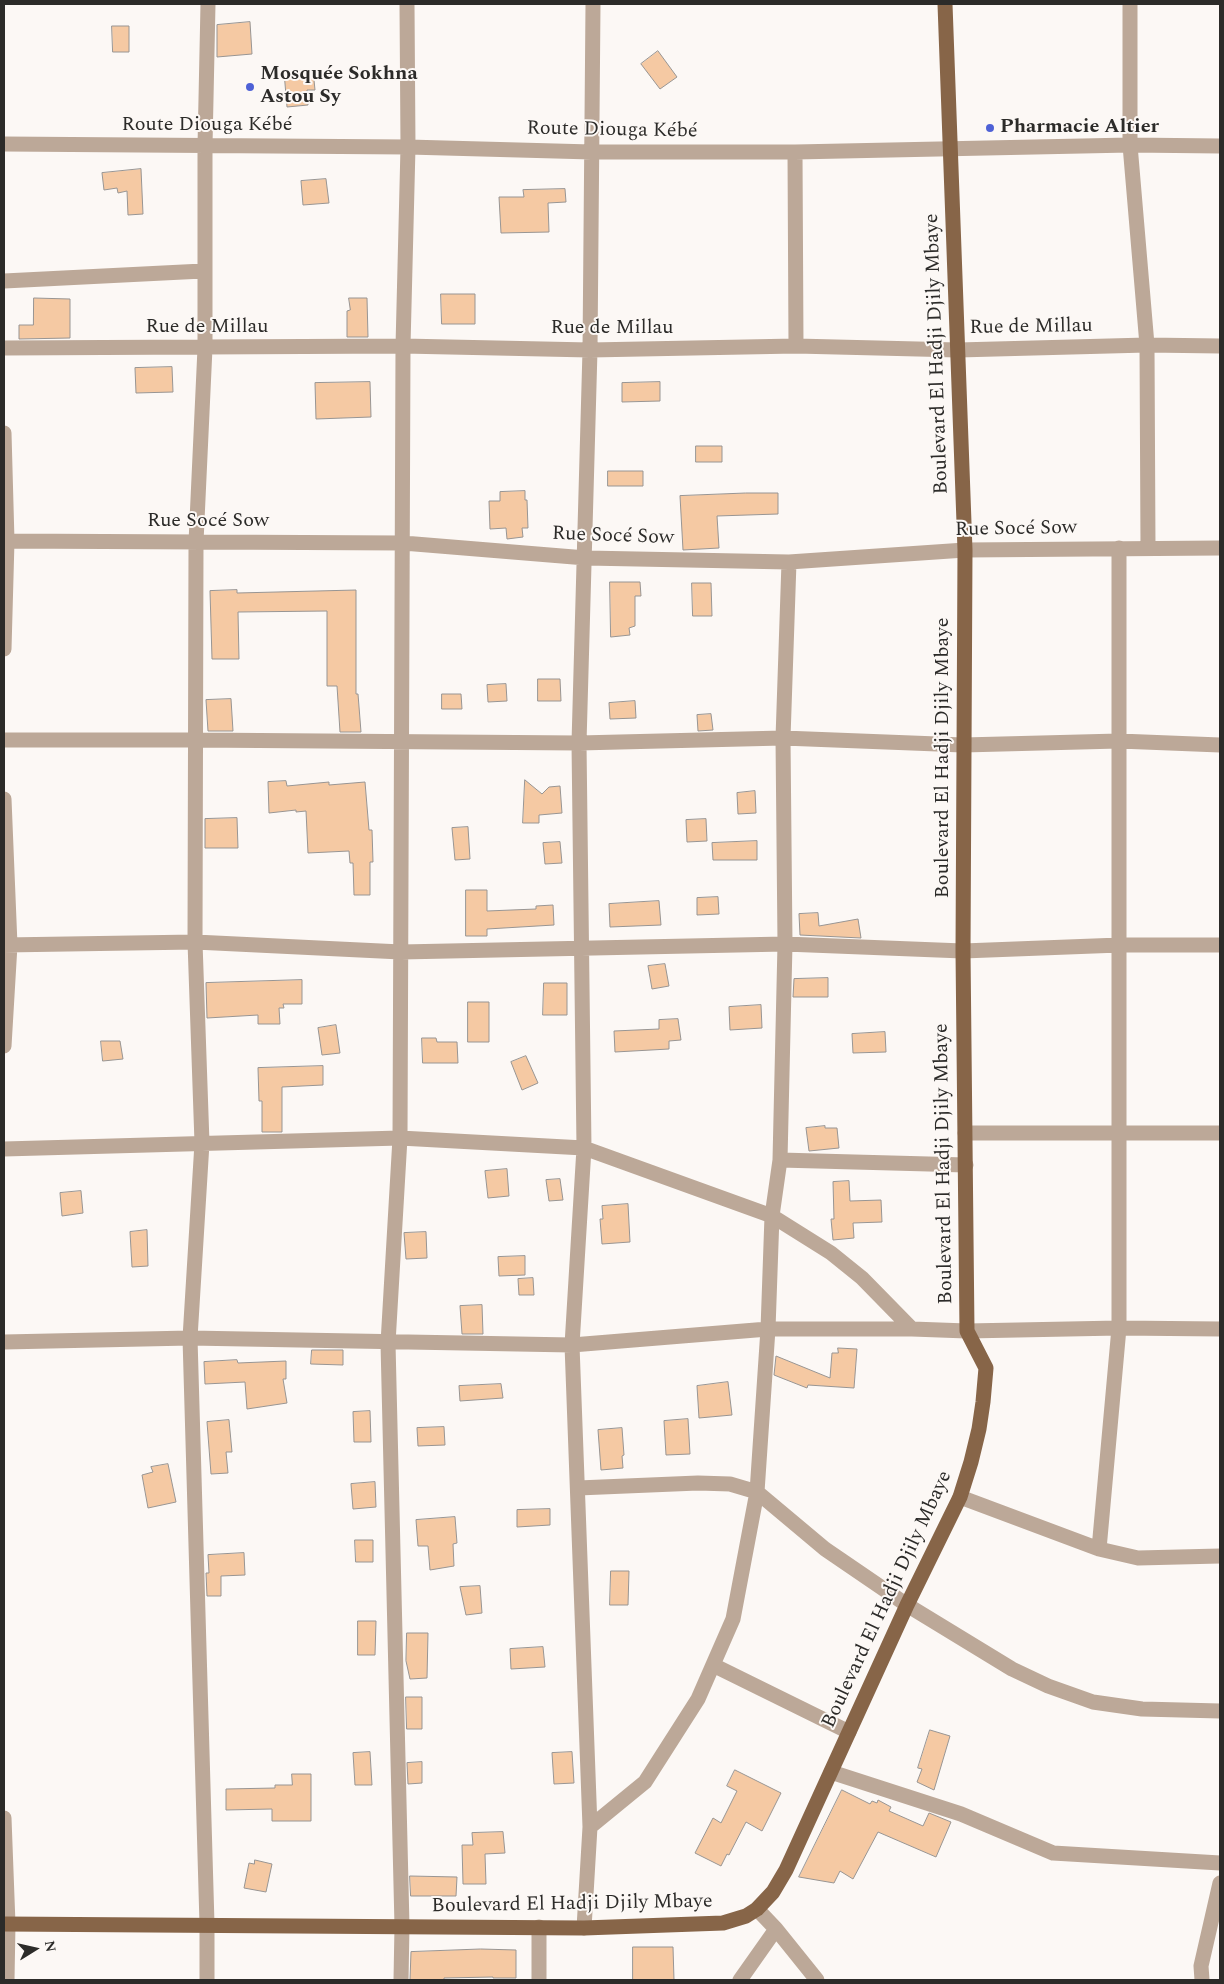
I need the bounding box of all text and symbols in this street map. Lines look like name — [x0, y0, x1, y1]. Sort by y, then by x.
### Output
place label: Mosquée Sokhna Astou Sy — [260, 63, 418, 110]
marker: Mosquée Sokhna Astou Sy — [244, 81, 256, 93]
street label: Route Diouga Kébé — [122, 114, 292, 138]
place label: Pharmacie Altier — [1000, 116, 1159, 140]
street label: Route Diouga Kébé — [526, 118, 698, 144]
marker: Pharmacie Altier — [984, 122, 996, 134]
street label: Boulevard El Hadji Djily Mbaye — [921, 213, 955, 495]
street label: Rue de Millau — [969, 315, 1093, 341]
street label: Rue de Millau — [145, 316, 269, 340]
street label: Rue de Millau — [550, 317, 674, 341]
street label: Rue Socé Sow — [147, 510, 269, 534]
street label: Rue Socé Sow — [955, 517, 1077, 543]
street label: Rue Socé Sow — [552, 523, 674, 551]
street label: Boulevard El Hadji Djily Mbaye — [932, 617, 956, 899]
street label: Boulevard El Hadji Djily Mbaye — [931, 1023, 959, 1305]
street label: Boulevard El Hadji Djily Mbaye — [818, 1468, 958, 1732]
street label: Boulevard El Hadji Djily Mbaye — [431, 1891, 713, 1919]
north arrow — [10, 1924, 60, 1974]
text: N — [39, 1939, 62, 1954]

